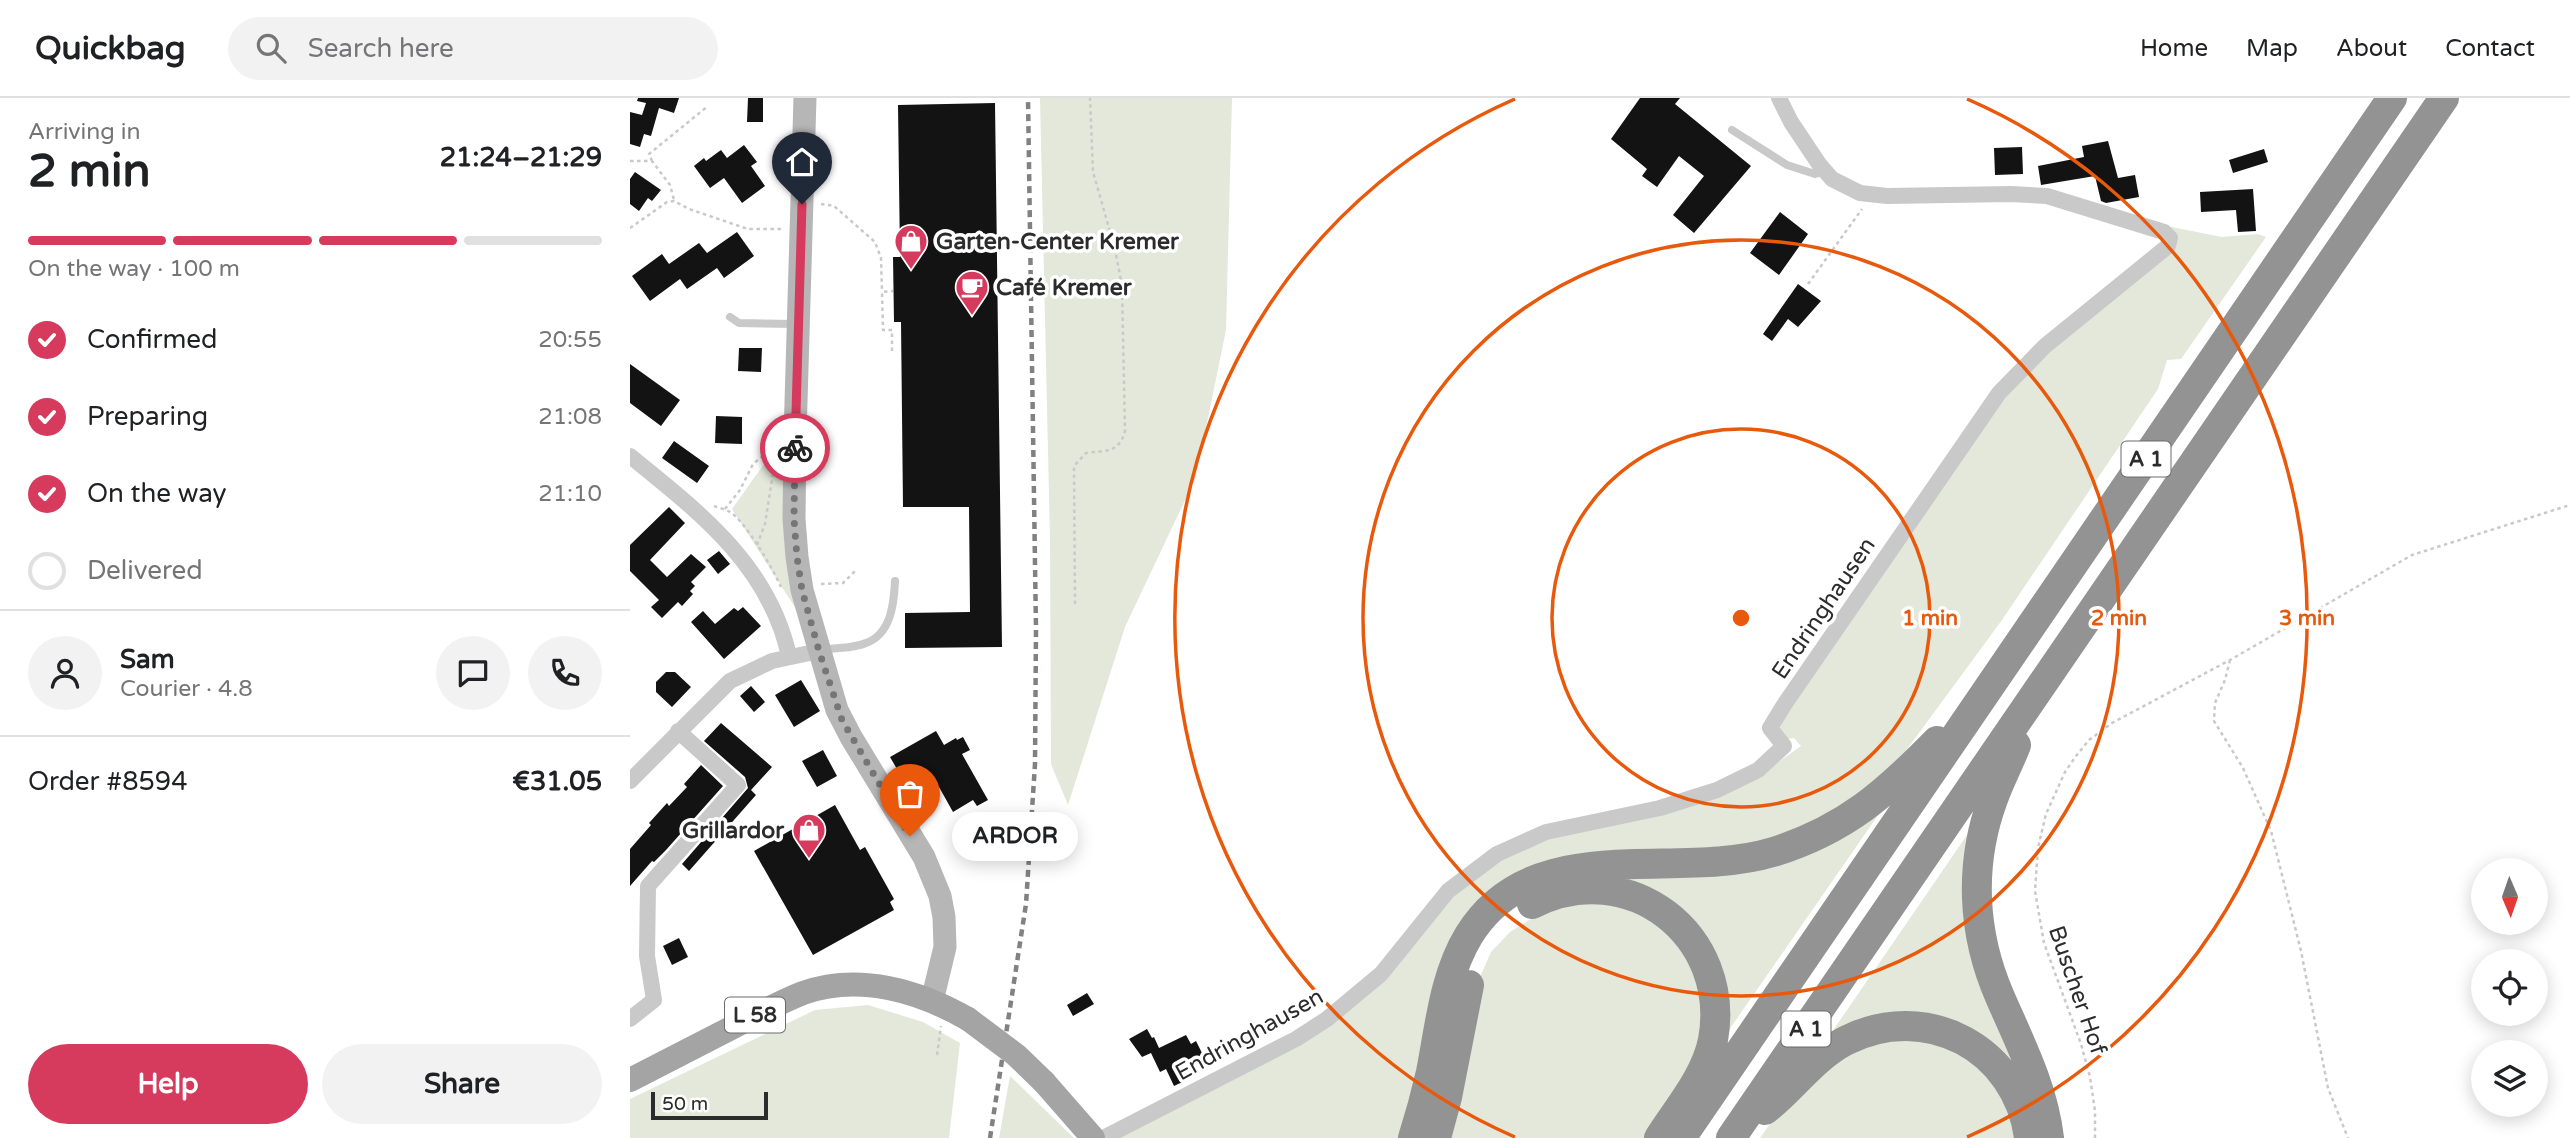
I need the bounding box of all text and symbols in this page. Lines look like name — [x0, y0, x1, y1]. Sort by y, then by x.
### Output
search box — [228, 17, 718, 80]
text: Quickbag — [35, 29, 186, 68]
icon: search — [252, 29, 290, 67]
text: Search here — [308, 33, 454, 64]
text: Home — [2140, 34, 2208, 63]
text: Map — [2246, 34, 2298, 63]
text: About — [2336, 34, 2407, 63]
text: Contact — [2445, 34, 2535, 63]
text: Arriving in — [28, 118, 141, 146]
pin — [772, 132, 832, 204]
text: 21:24–21:29 — [440, 142, 602, 173]
icon: home — [783, 143, 821, 181]
text: 2 min — [28, 144, 151, 199]
shop icon: Garten-Center Kremer — [892, 222, 930, 271]
place label: Garten-Center Kremer — [936, 228, 1180, 256]
text: On the way · 100 m — [28, 255, 240, 283]
cafe icon: Café Kremer — [953, 268, 991, 317]
place label: Café Kremer — [996, 274, 1133, 302]
icon: check — [28, 321, 66, 359]
text: Confirmed — [87, 324, 217, 355]
text: 20:55 — [538, 326, 602, 354]
icon: check — [28, 398, 66, 436]
text: Preparing — [87, 401, 208, 432]
text: 21:08 — [538, 403, 602, 431]
courier — [760, 413, 830, 483]
icon: bike — [776, 429, 814, 467]
road number: A 1 — [2122, 442, 2170, 476]
icon: check — [28, 475, 66, 513]
text: On the way — [87, 478, 227, 509]
text: 21:10 — [538, 480, 602, 508]
street label: Endringhausen — [1766, 532, 1882, 685]
text: Delivered — [87, 555, 203, 586]
centre of rings — [1729, 606, 1753, 630]
text: 1 min — [1902, 606, 1958, 631]
text: 2 min — [2091, 606, 2147, 631]
text: 3 min — [2279, 606, 2335, 631]
button: person — [28, 636, 102, 710]
button: chat — [436, 636, 510, 710]
button: phone — [528, 636, 602, 710]
text: Sam — [120, 644, 175, 675]
text: Courier · 4.8 — [120, 675, 253, 703]
pin — [880, 764, 940, 836]
text: Order #8594 — [28, 766, 188, 797]
text: €31.05 — [512, 766, 602, 797]
icon: bag — [891, 775, 929, 813]
shop icon: Grillardor — [790, 811, 828, 860]
callout: ARDOR — [952, 812, 1078, 860]
place label: Grillardor — [682, 817, 785, 845]
text: ARDOR — [972, 822, 1058, 850]
north arrow — [2471, 858, 2548, 934]
map controls — [2471, 858, 2548, 1117]
street label: Buscher Hof — [2042, 922, 2112, 1059]
button: locate — [2471, 949, 2548, 1026]
street label: Endringhausen — [1171, 983, 1328, 1087]
road number: L 58 — [725, 998, 785, 1032]
road number: A 1 — [1782, 1012, 1830, 1046]
button: layers — [2471, 1040, 2548, 1117]
button: Help — [28, 1044, 308, 1124]
button: Share — [322, 1044, 602, 1124]
scale bar — [651, 1089, 768, 1121]
text: 50 m — [662, 1093, 708, 1115]

